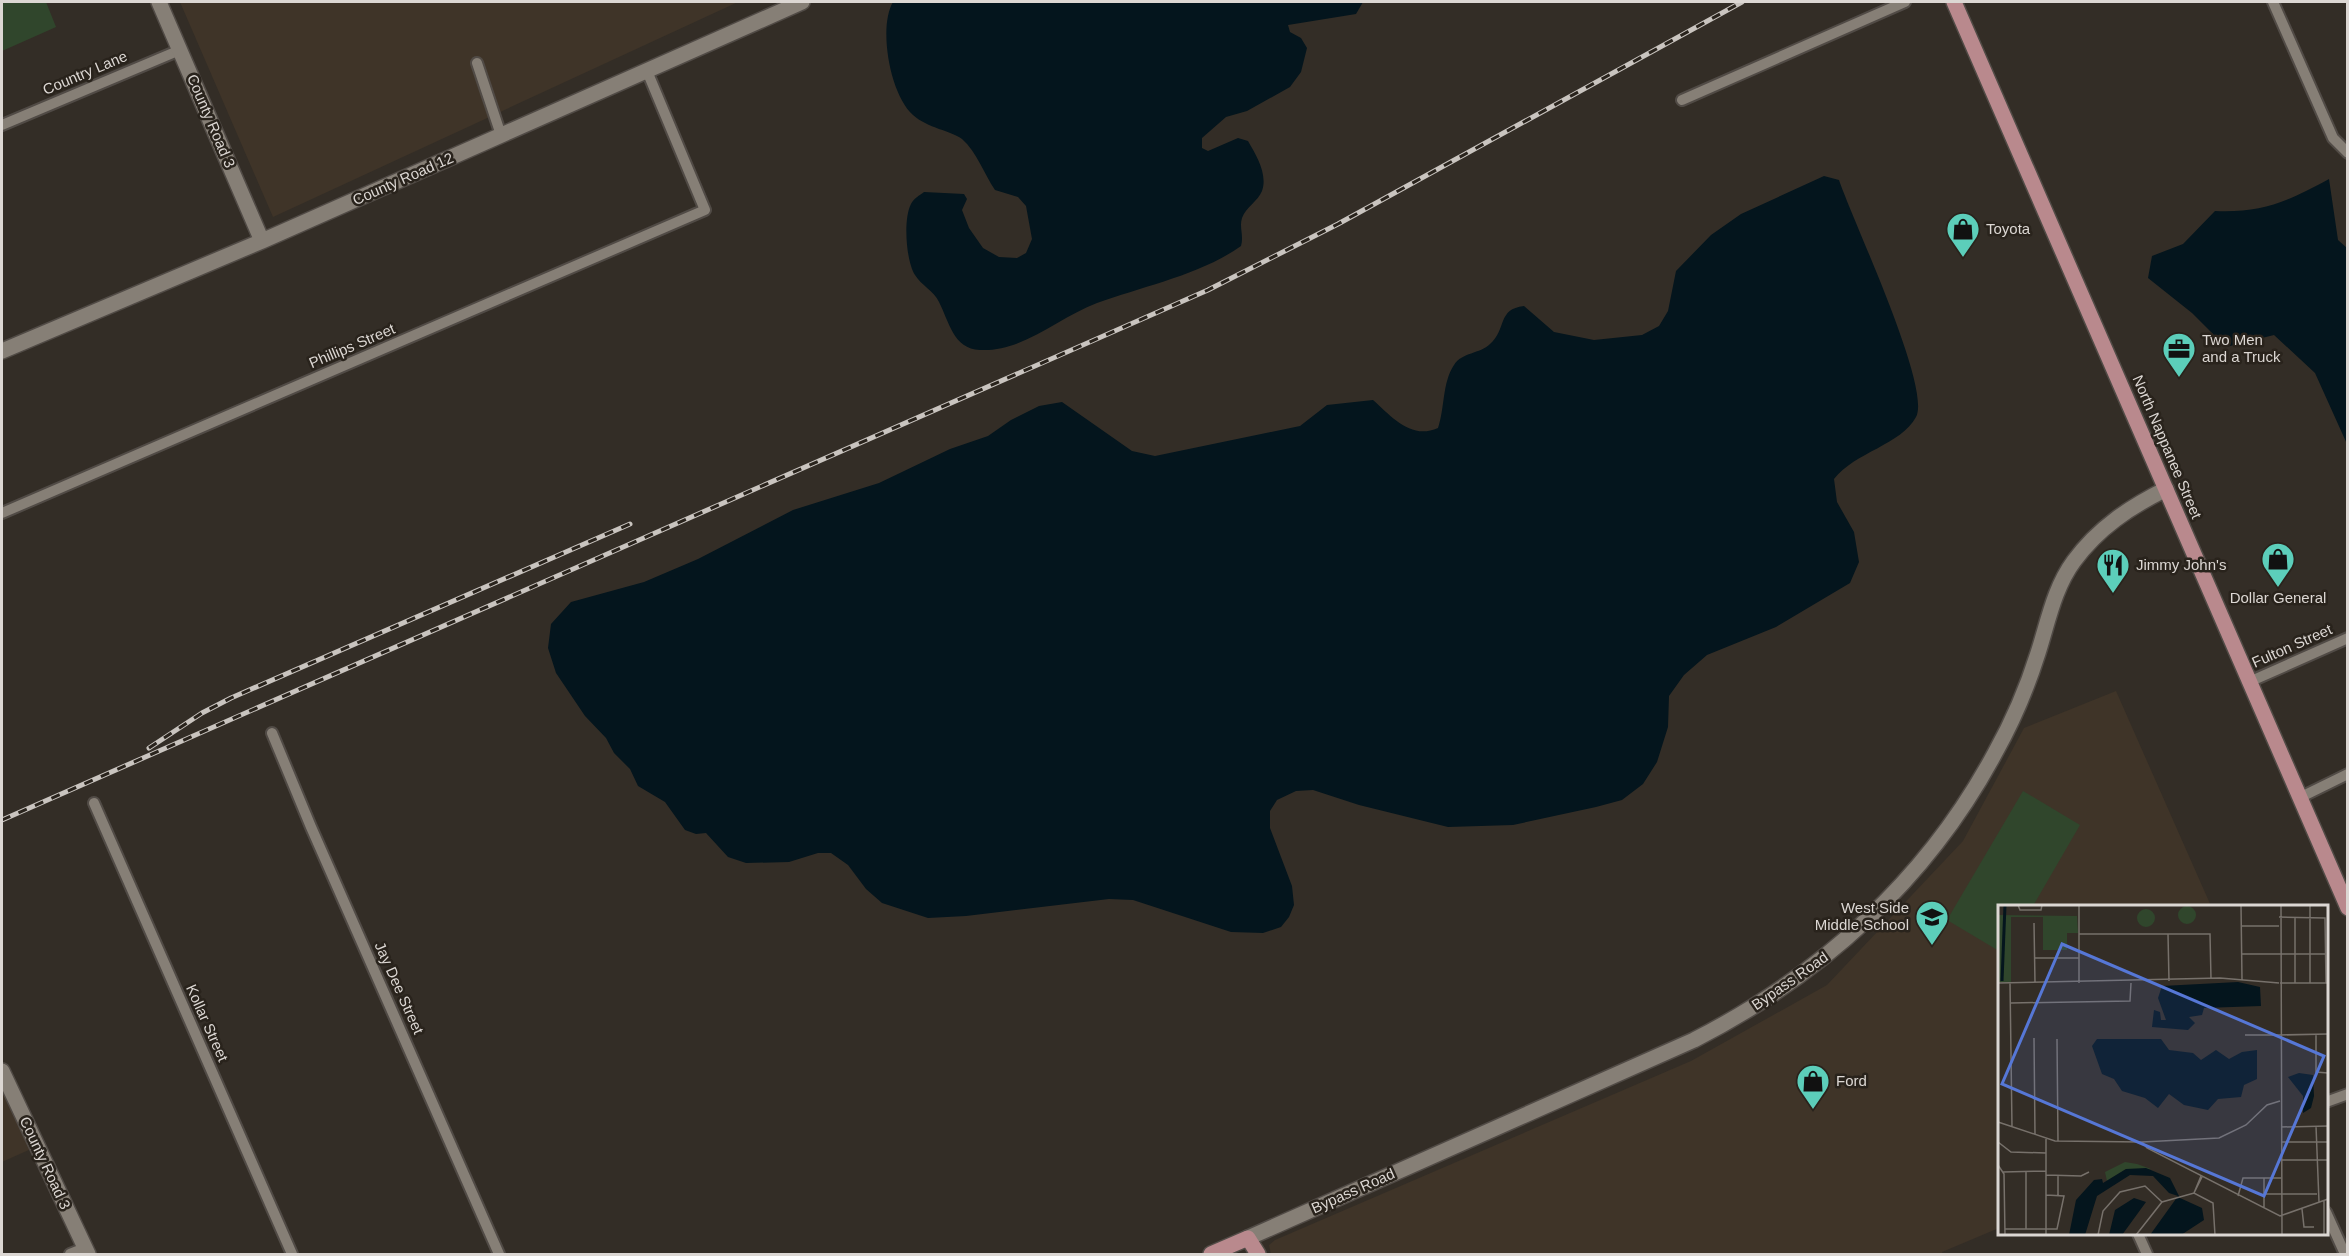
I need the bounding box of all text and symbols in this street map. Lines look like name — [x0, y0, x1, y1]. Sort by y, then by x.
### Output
street label: Country Lane — [40, 47, 130, 98]
street label: County Road 3 — [184, 71, 239, 170]
street label: County Road 12 — [350, 149, 456, 208]
shop icon: Toyota — [1945, 211, 1981, 258]
place label: Toyota — [1986, 220, 2031, 237]
street label: Phillips Street — [306, 319, 398, 371]
office icon: Two Men and a Truck — [2161, 331, 2197, 378]
place label: Two Men and a Truck — [2202, 331, 2281, 365]
street label: North Nappanee Street — [2129, 372, 2206, 522]
shop icon: Dollar General — [2260, 541, 2296, 588]
restaurant icon: Jimmy John's — [2095, 547, 2131, 594]
place label: Jimmy John's — [2136, 556, 2226, 573]
place label: Dollar General — [2230, 589, 2326, 606]
street label: Fulton Street — [2249, 620, 2335, 671]
place label: West Side Middle School — [1815, 899, 1909, 933]
school or university icon: West Side Middle School — [1914, 899, 1950, 946]
inset map — [1998, 905, 2328, 1235]
street label: Jay Dee Street — [372, 939, 428, 1037]
street label: Bypass Road — [1748, 948, 1831, 1013]
street label: Kollar Street — [183, 982, 232, 1065]
shop icon: Ford — [1795, 1063, 1831, 1110]
place label: Ford — [1836, 1072, 1867, 1089]
street label: County Road 3 — [17, 1114, 74, 1212]
street label: Bypass Road — [1309, 1165, 1397, 1216]

